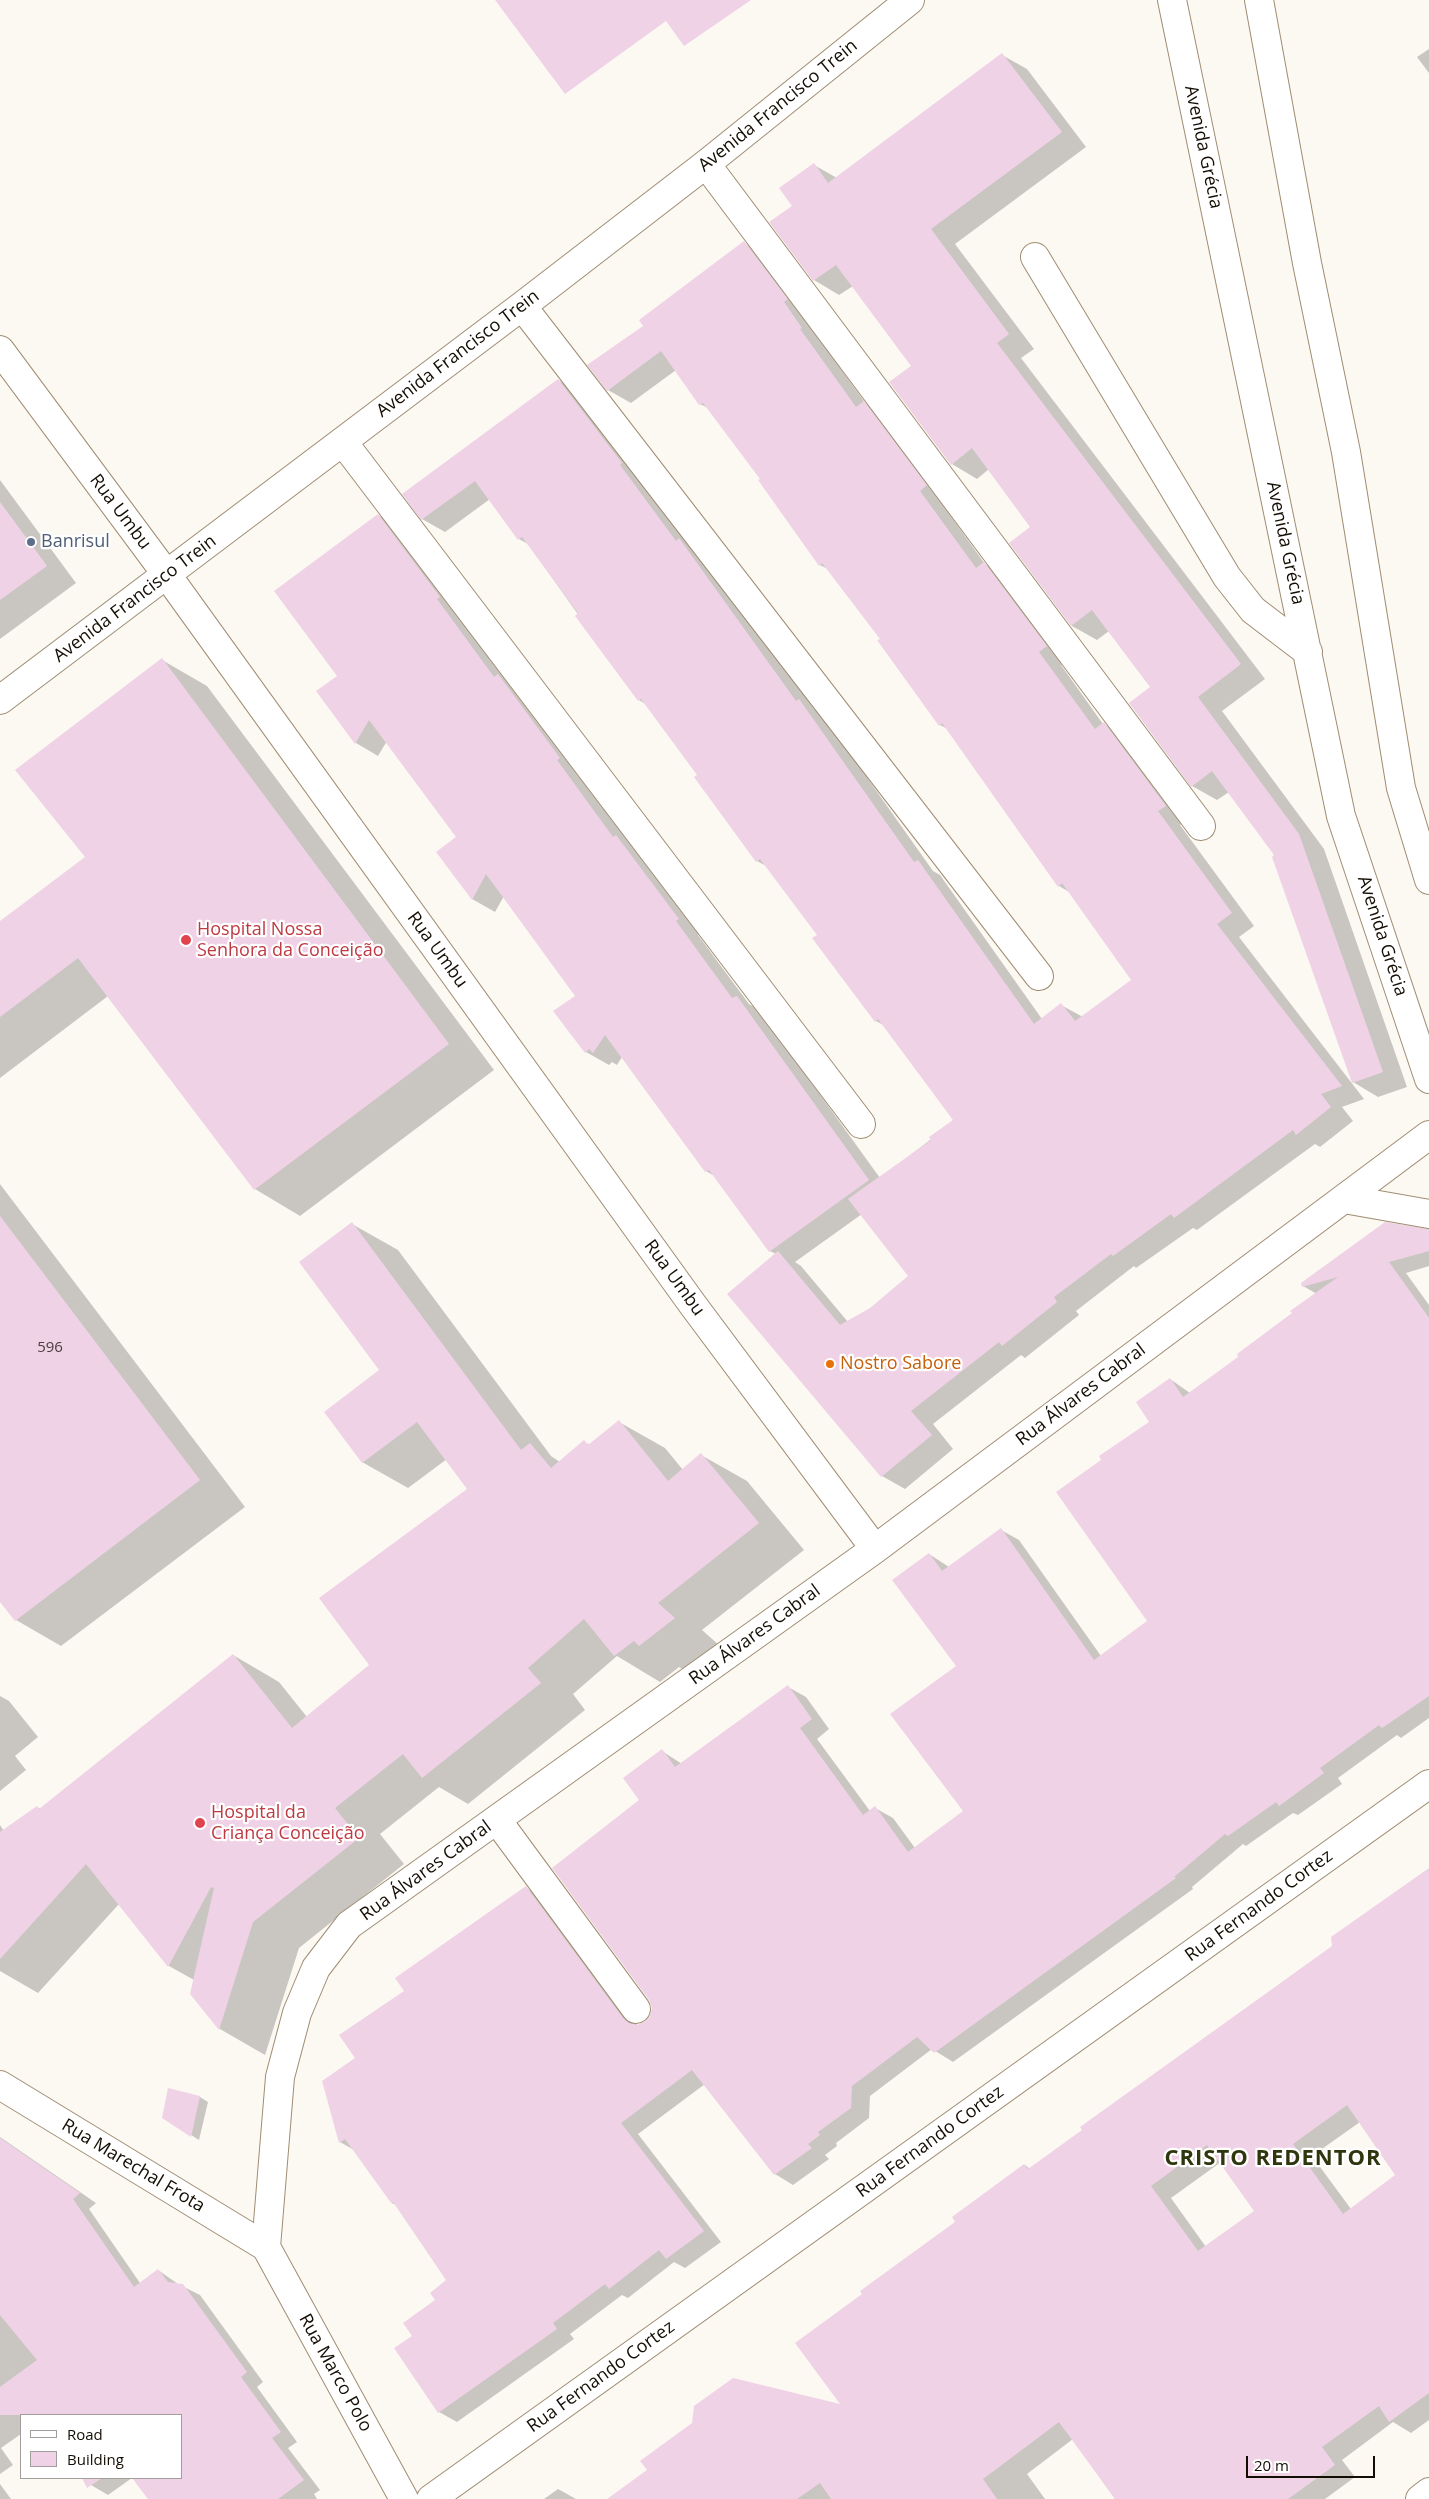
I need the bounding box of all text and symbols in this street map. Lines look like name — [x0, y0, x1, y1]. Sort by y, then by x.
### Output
street label: Avenida Francisco Trein — [694, 35, 862, 177]
street label: Avenida Grécia — [1179, 83, 1227, 211]
street label: Avenida Francisco Trein — [372, 286, 544, 422]
street label: Rua Umbu — [85, 470, 155, 554]
street label: Avenida Grécia — [1261, 479, 1309, 607]
place label: Banrisul — [41, 531, 110, 553]
street label: Avenida Francisco Trein — [49, 531, 221, 667]
marker: Banrisul — [25, 536, 37, 548]
street label: Avenida Grécia — [1352, 873, 1412, 999]
street label: Rua Umbu — [402, 908, 472, 992]
place label: Hospital Nossa Senhora da Conceição — [197, 919, 384, 962]
marker: Hospital Nossa Senhora da Conceição — [179, 933, 193, 947]
street label: Rua Umbu — [639, 1236, 709, 1320]
house number: 596 — [37, 1339, 63, 1357]
street label: Rua Álvares Cabral — [1012, 1339, 1150, 1451]
place label: Nostro Sabore — [840, 1353, 961, 1375]
marker: Nostro Sabore — [824, 1358, 836, 1370]
street label: Rua Álvares Cabral — [685, 1580, 825, 1690]
place label: Hospital da Criança Conceição — [211, 1802, 365, 1845]
marker: Hospital da Criança Conceição — [193, 1816, 207, 1830]
street label: Rua Álvares Cabral — [356, 1816, 496, 1926]
street label: Rua Fernando Cortez — [1181, 1845, 1337, 1967]
street label: Rua Fernando Cortez — [852, 2081, 1008, 2203]
street label: Rua Marechal Frota — [57, 2115, 209, 2217]
district label: CRISTO REDENTOR — [1163, 2146, 1383, 2172]
street label: Rua Marco Polo — [294, 2310, 376, 2436]
street label: Rua Fernando Cortez — [523, 2316, 679, 2438]
legend — [20, 2414, 182, 2479]
text: Road — [67, 2424, 103, 2444]
scale bar — [1249, 2446, 1378, 2478]
text: Building — [67, 2449, 124, 2469]
text: 20 m — [1254, 2455, 1289, 2475]

